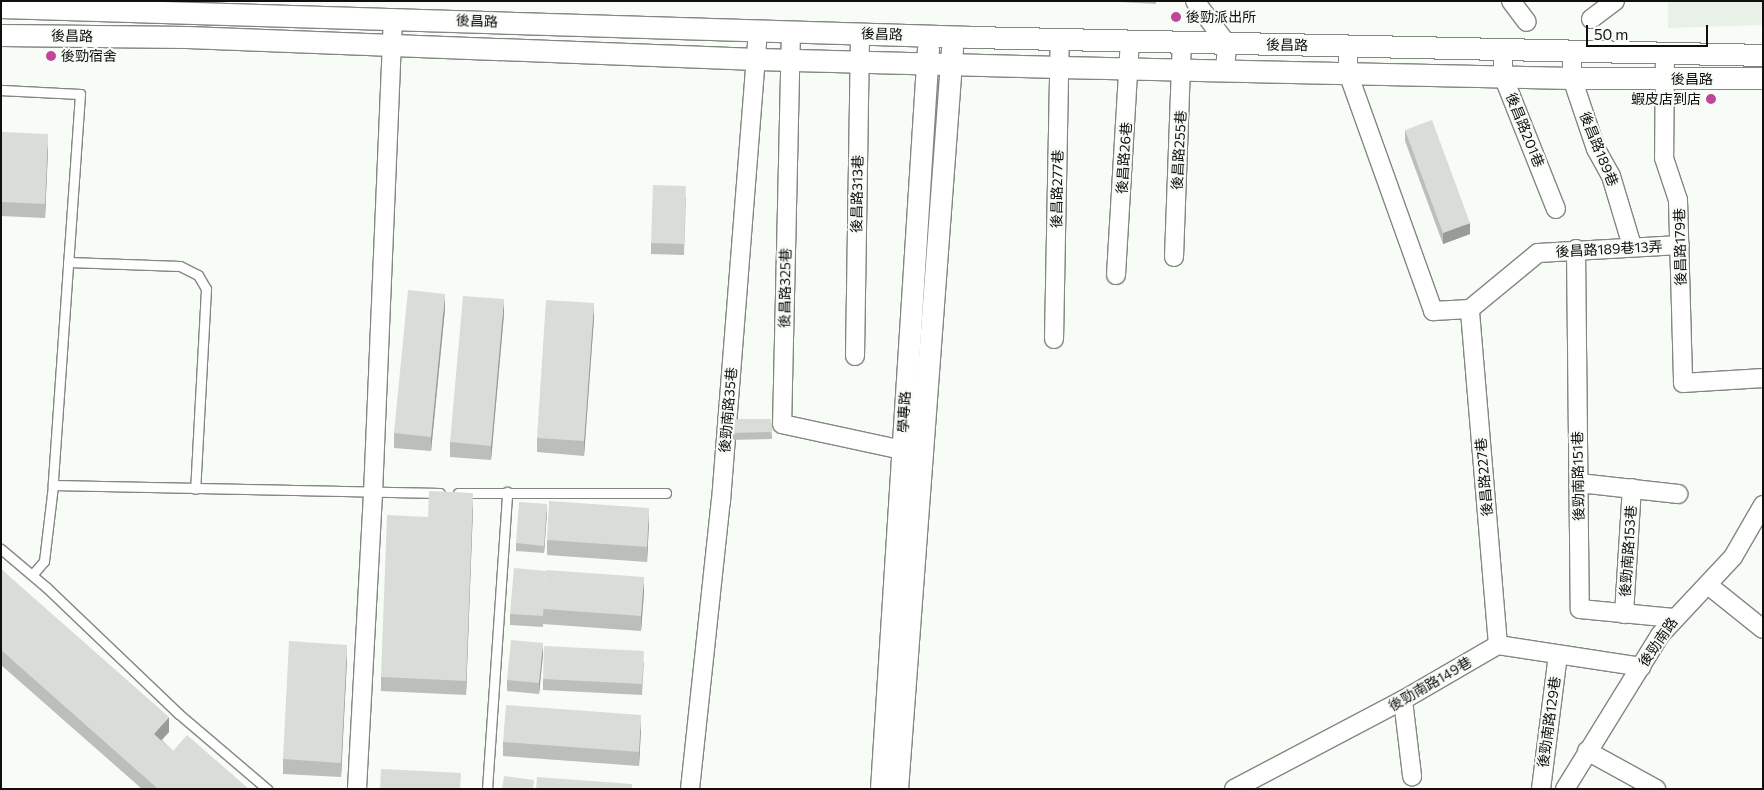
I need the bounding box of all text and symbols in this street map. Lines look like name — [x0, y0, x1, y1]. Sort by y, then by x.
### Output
place label: 後勁派出所 — [1186, 9, 1256, 25]
marker: 後勁派出所 — [1170, 11, 1182, 23]
street label: 後昌路 — [456, 12, 498, 30]
scale bar — [1589, 15, 1712, 47]
street label: 後昌路 — [861, 25, 903, 43]
text: 50 m — [1594, 25, 1628, 43]
street label: 後昌路 — [51, 27, 93, 45]
street label: 後昌路 — [1266, 36, 1308, 54]
place label: 後勁宿舍 — [61, 48, 117, 64]
marker: 後勁宿舍 — [45, 50, 57, 62]
street label: 後昌路 — [1671, 71, 1713, 87]
street label: 後昌路201巷 — [1502, 90, 1548, 170]
place label: 蝦皮店到店 — [1631, 91, 1701, 107]
marker: 蝦皮店到店 — [1705, 93, 1717, 105]
street label: 後昌路189巷 — [1576, 109, 1622, 189]
street label: 後昌路255巷 — [1169, 110, 1189, 190]
street label: 後昌路26巷 — [1113, 121, 1135, 195]
street label: 後昌路277巷 — [1048, 150, 1066, 228]
street label: 後昌路313巷 — [848, 155, 866, 233]
street label: 後昌路179巷 — [1671, 208, 1689, 286]
street label: 後昌路189巷13弄 — [1555, 238, 1663, 260]
street label: 後昌路325巷 — [776, 248, 794, 328]
street label: 後勁南路35巷 — [716, 366, 740, 454]
street label: 學專路 — [895, 391, 913, 433]
street label: 後勁南路151巷 — [1569, 431, 1587, 521]
street label: 後昌路227巷 — [1472, 437, 1496, 517]
street label: 後勁南路153巷 — [1616, 505, 1640, 597]
street label: 後勁南路 — [1635, 614, 1681, 670]
street label: 後勁南路149巷 — [1386, 654, 1474, 714]
street label: 後勁南路129巷 — [1534, 675, 1564, 769]

